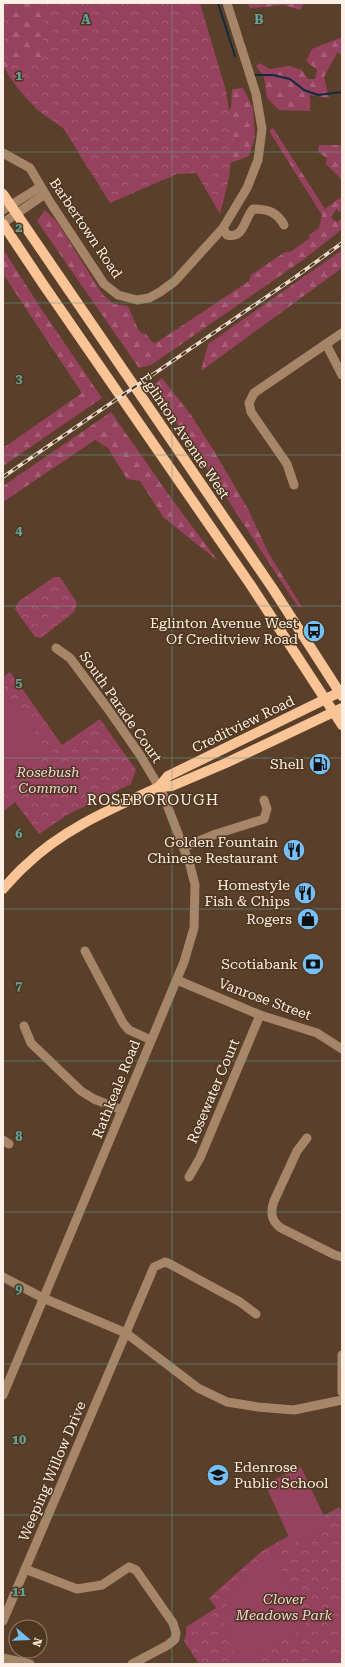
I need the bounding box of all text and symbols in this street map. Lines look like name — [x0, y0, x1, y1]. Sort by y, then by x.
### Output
text: A — [81, 12, 91, 27]
text: B — [254, 12, 264, 27]
text: 1 — [15, 68, 23, 83]
street label: Barbertown Road — [47, 175, 125, 281]
text: 2 — [15, 220, 23, 235]
street label: Eglinton Avenue West — [137, 370, 233, 502]
text: 3 — [15, 371, 23, 386]
text: 4 — [15, 523, 23, 538]
place label: Eglinton Avenue West Of Creditview Road — [150, 615, 298, 647]
bus stop icon: Eglinton Avenue West Of Creditview Road — [301, 618, 327, 644]
street label: South Parade Court — [77, 648, 165, 766]
text: 5 — [15, 675, 23, 690]
street label: Creditview Road — [189, 692, 297, 756]
fuel station icon: Shell — [307, 751, 333, 777]
place label: Shell — [270, 756, 305, 772]
park label: Rosebush Common — [16, 764, 80, 796]
district label: ROSEBOROUGH — [87, 791, 219, 809]
text: 6 — [15, 826, 23, 841]
place label: Golden Fountain Chinese Restaurant — [147, 834, 278, 866]
restaurant icon: Golden Fountain Chinese Restaurant — [281, 837, 307, 863]
place label: Homestyle Fish & Chips — [205, 877, 290, 909]
restaurant icon: Homestyle Fish & Chips — [292, 880, 318, 906]
shop icon: Rogers — [295, 906, 321, 932]
place label: Rogers — [246, 911, 292, 927]
bank icon: Scotiabank — [300, 951, 326, 977]
place label: Scotiabank — [221, 956, 298, 972]
street label: Vanrose Street — [216, 975, 314, 1023]
text: 7 — [15, 978, 23, 993]
street label: Rosewater Court — [184, 1036, 242, 1146]
street label: Rathkeale Road — [89, 1037, 143, 1141]
text: 8 — [15, 1129, 23, 1144]
text: 9 — [15, 1281, 23, 1296]
street label: Weeping Willow Drive — [15, 1398, 89, 1543]
text: 10 — [12, 1432, 26, 1447]
place label: Edenrose Public School — [234, 1459, 329, 1491]
school or university icon: Edenrose Public School — [205, 1462, 231, 1488]
text: 11 — [12, 1584, 26, 1599]
park label: Clover Meadows Park — [235, 1591, 333, 1623]
north arrow — [8, 1619, 48, 1659]
text: N — [29, 1636, 45, 1649]

